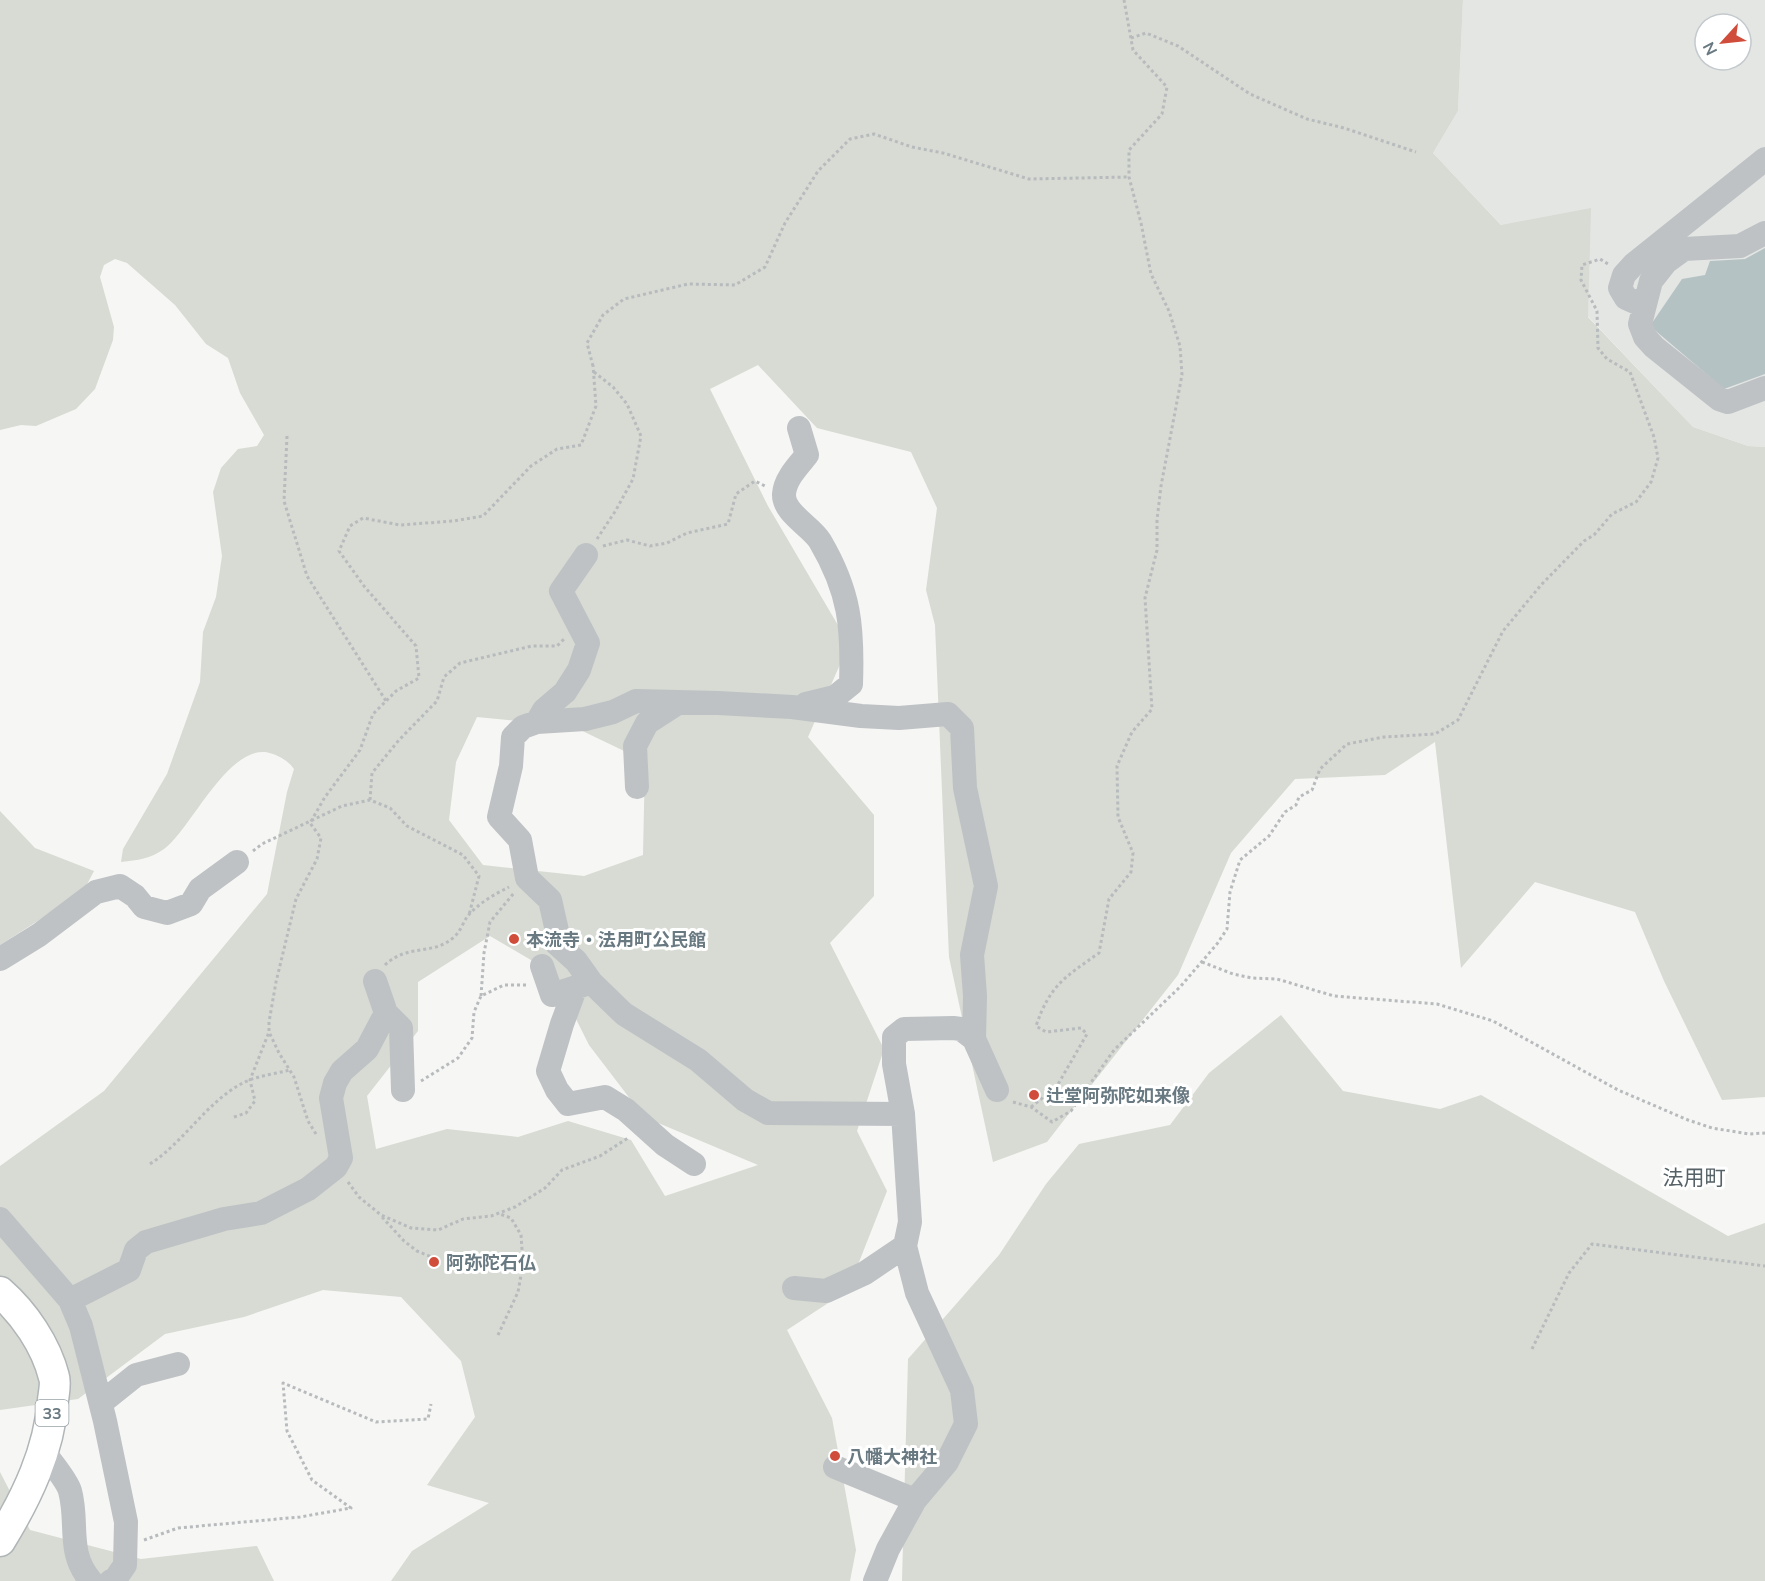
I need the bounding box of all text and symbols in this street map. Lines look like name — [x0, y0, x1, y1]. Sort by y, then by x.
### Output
north arrow — [1693, 12, 1753, 72]
text: N — [1698, 39, 1721, 59]
place label: 本流寺・法用町公民館 — [526, 928, 706, 951]
marker: 本流寺・法用町公民館 — [507, 932, 521, 946]
place label: 辻堂阿弥陀如来像 — [1046, 1084, 1190, 1107]
marker: 辻堂阿弥陀如来像 — [1027, 1088, 1041, 1102]
district label: 法用町 — [1663, 1164, 1726, 1190]
place label: 阿弥陀石仏 — [446, 1251, 536, 1274]
marker: 阿弥陀石仏 — [427, 1255, 441, 1269]
road number: 33 — [36, 1400, 68, 1426]
place label: 八幡大神社 — [847, 1445, 937, 1468]
marker: 八幡大神社 — [828, 1449, 842, 1463]

